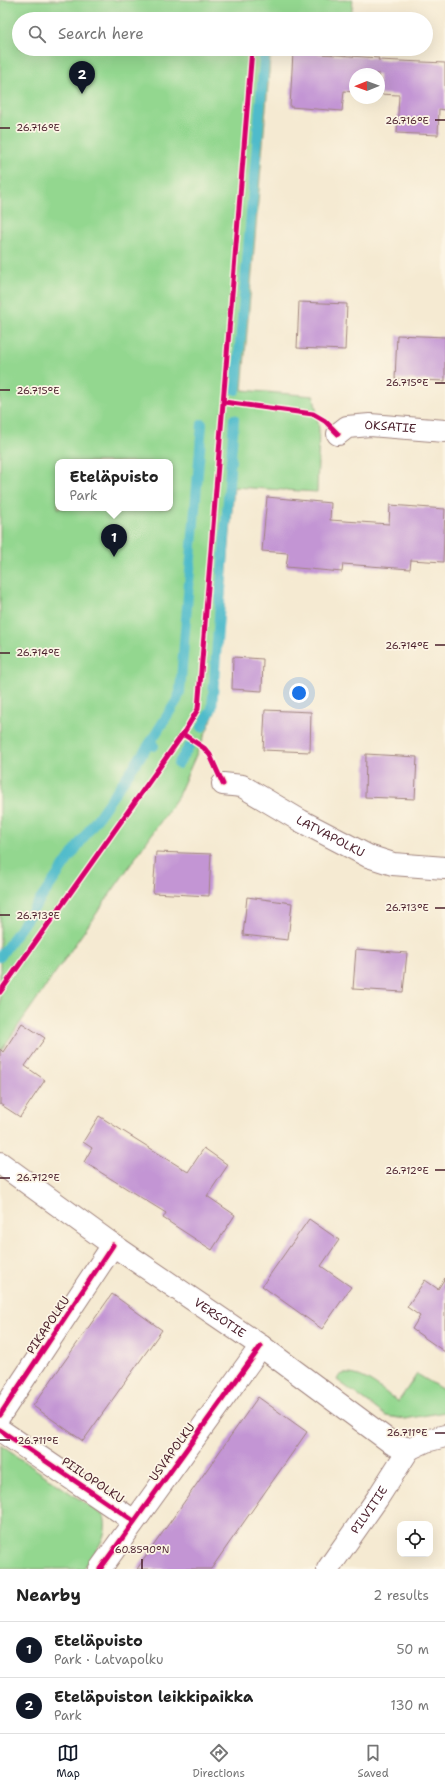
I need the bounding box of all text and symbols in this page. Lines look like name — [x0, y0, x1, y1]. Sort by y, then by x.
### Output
search box — [12, 12, 433, 56]
icon: search — [26, 23, 48, 45]
text: Search here — [58, 24, 144, 44]
pin: 2 — [69, 61, 95, 94]
north arrow — [349, 68, 385, 104]
text: 26.716°E — [385, 114, 429, 127]
text: 26.716°E — [16, 121, 60, 134]
text: 26.715°E — [385, 376, 429, 389]
text: 26.715°E — [16, 384, 60, 397]
street label: OKSATIE — [364, 417, 417, 437]
popup — [55, 459, 173, 511]
text: Eteläpuisto — [70, 467, 158, 487]
text: Park — [70, 487, 97, 504]
pin: 1 — [101, 524, 127, 557]
text: 26.714°E — [385, 639, 429, 652]
text: 26.714°E — [16, 646, 60, 659]
your location — [289, 683, 309, 703]
street label: LATVAPOLKU — [293, 812, 367, 861]
text: 26.713°E — [385, 901, 429, 914]
text: 26.713°E — [16, 909, 60, 922]
text: 26.712°E — [385, 1164, 429, 1177]
text: 26.712°E — [16, 1171, 60, 1184]
street label: PIKAPOLKU — [23, 1293, 73, 1357]
street label: VERSOTIE — [191, 1294, 249, 1341]
street label: USVAPOLKU — [145, 1420, 199, 1484]
text: 26.711°E — [387, 1426, 427, 1439]
text: 26.711°E — [18, 1434, 58, 1447]
street label: PIILOPOLKU — [59, 1453, 127, 1507]
street label: PILVITIE — [347, 1483, 391, 1537]
map controls — [397, 1521, 433, 1557]
button: locate — [397, 1521, 433, 1557]
text: 60.8590°N — [115, 1543, 169, 1556]
text: Nearby — [16, 1584, 81, 1606]
text: 2 results — [373, 1587, 429, 1604]
text: Eteläpuisto — [54, 1631, 143, 1651]
text: 1 — [26, 1641, 32, 1658]
text: 50 m — [396, 1641, 429, 1658]
text: Park · Latvapolku — [54, 1651, 163, 1668]
text: Eteläpuiston leikkipaikka — [54, 1687, 253, 1707]
text: 2 — [24, 1697, 34, 1714]
text: 130 m — [391, 1697, 429, 1714]
text: Park — [54, 1707, 82, 1724]
tab: Map — [56, 1742, 80, 1781]
tab: Directions — [192, 1742, 245, 1781]
tab: Saved — [357, 1742, 389, 1781]

